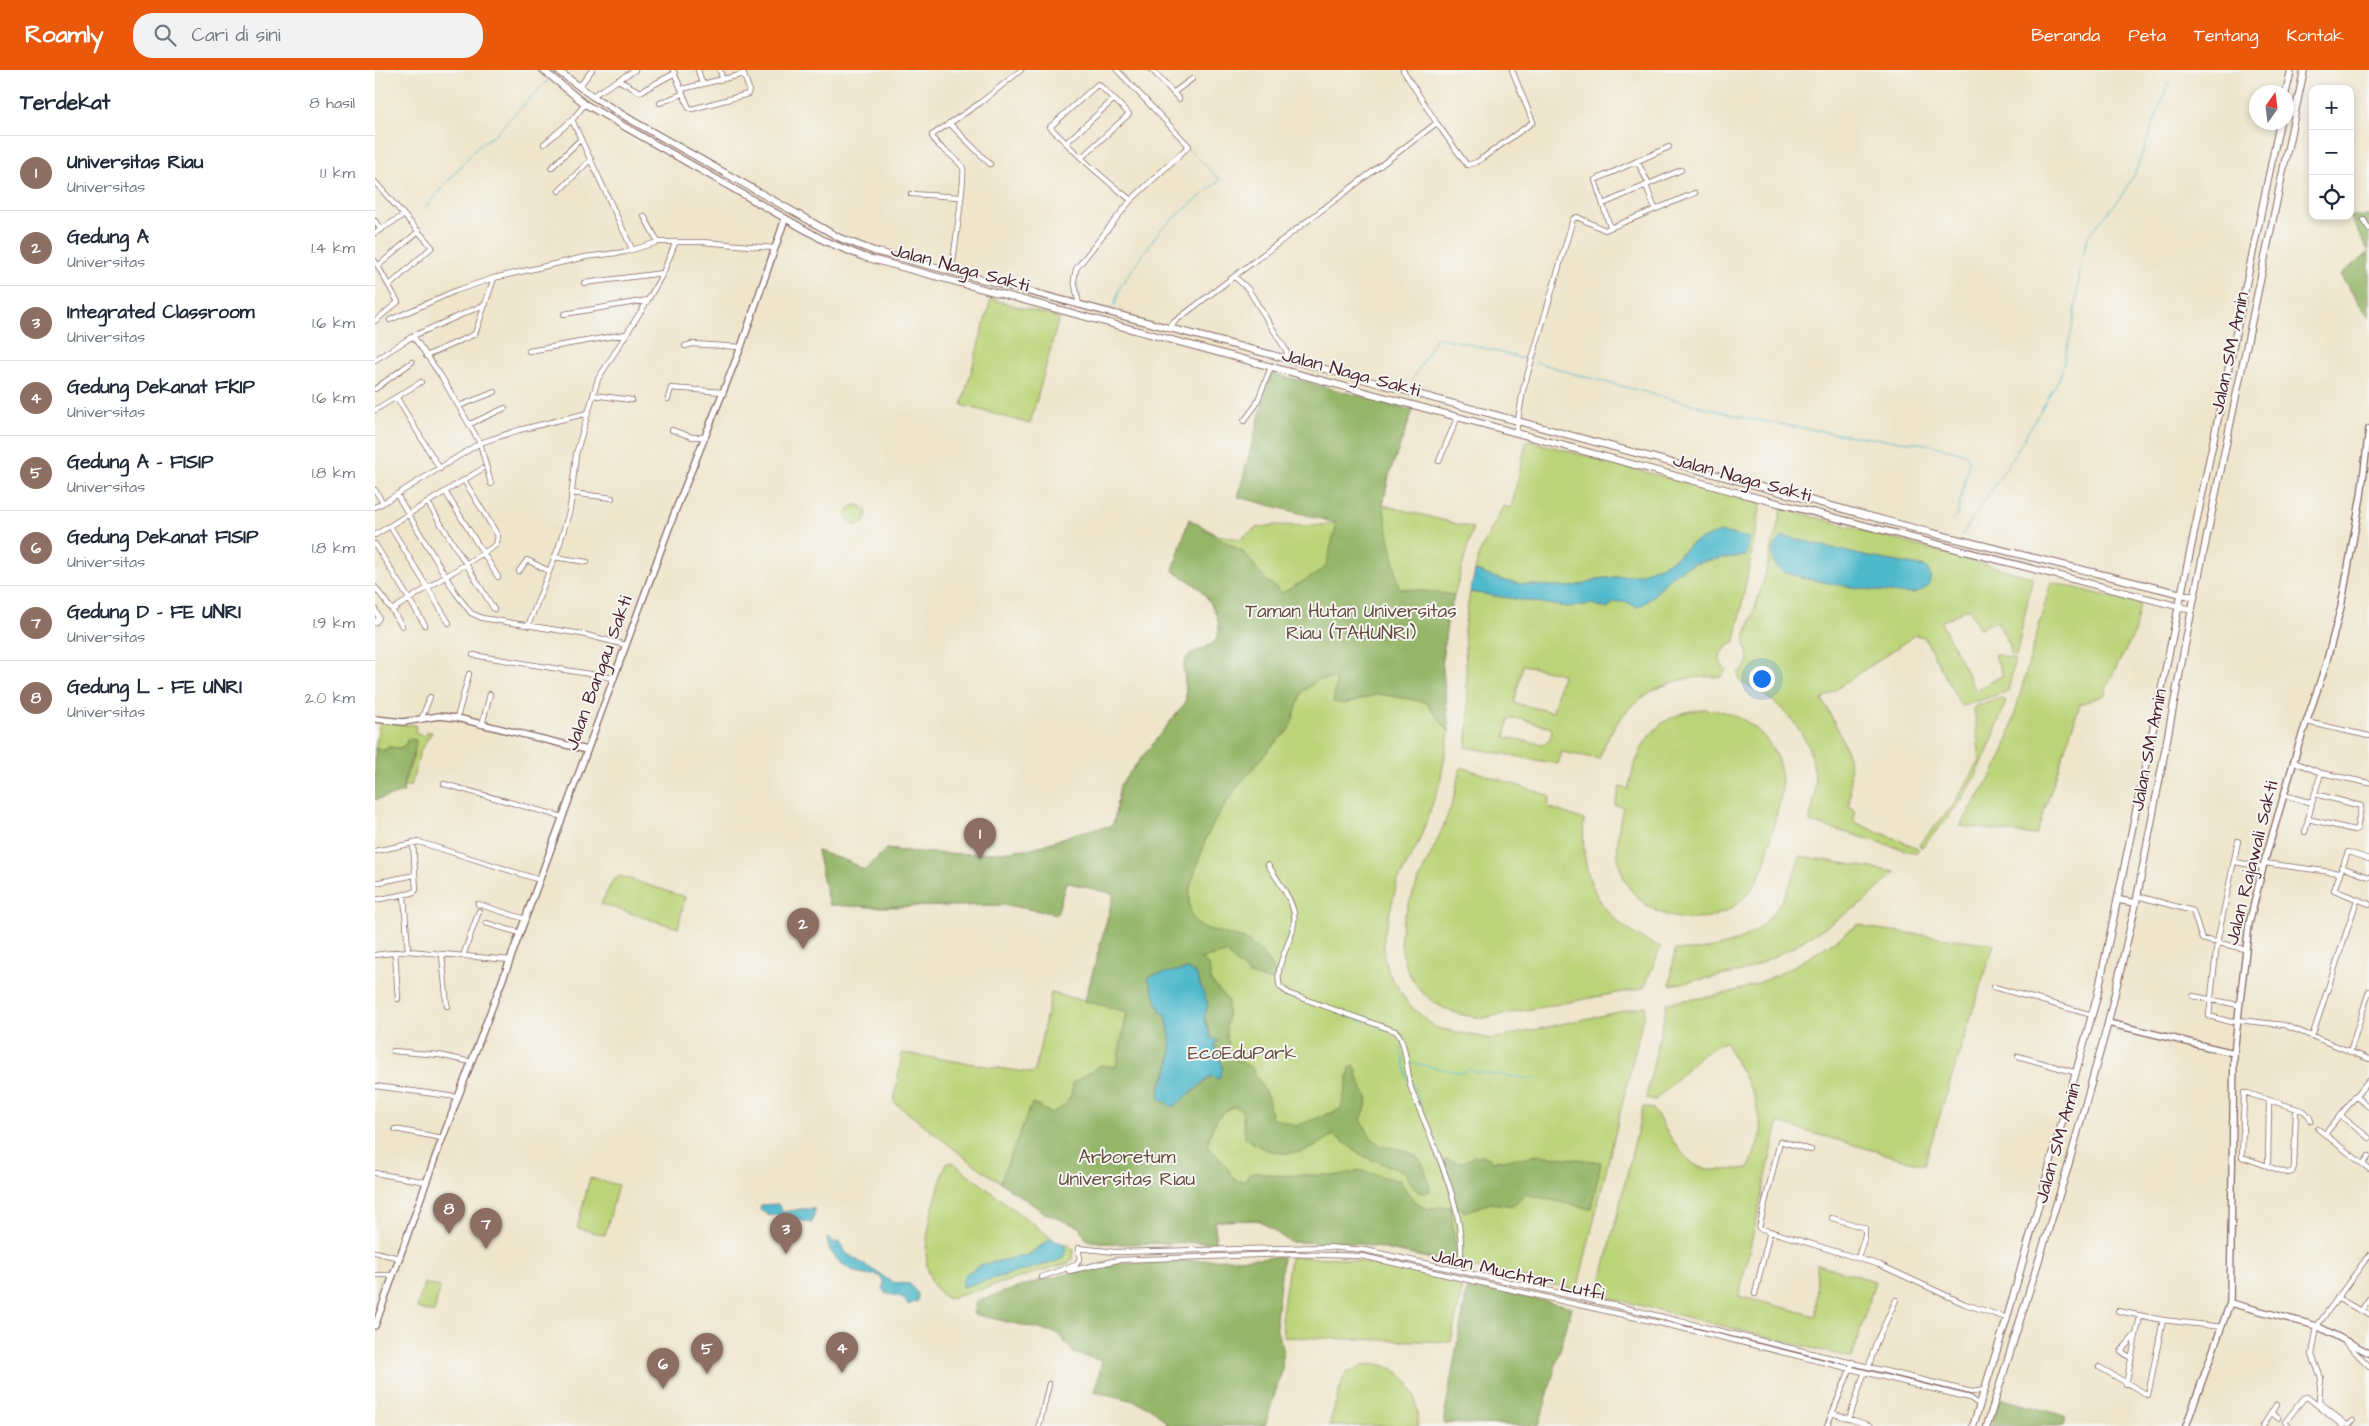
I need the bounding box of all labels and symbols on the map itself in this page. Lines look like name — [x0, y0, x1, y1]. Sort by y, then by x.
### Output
north arrow — [2249, 85, 2294, 130]
street label: Jalan Naga Sakti — [888, 237, 1032, 300]
street label: Jalan SM Amin — [2204, 289, 2256, 417]
street label: Jalan Naga Sakti — [1279, 342, 1423, 405]
street label: Jalan Naga Sakti — [1670, 447, 1814, 510]
street label: Jalan Bangau Sakti — [558, 592, 641, 755]
park label: Taman Hutan Universitas Riau (TAHUNRI) — [1245, 598, 1457, 647]
your location — [1749, 666, 1775, 692]
street label: Jalan SM Amin — [2124, 686, 2174, 814]
street label: Jalan Rajawali Sakti — [2219, 778, 2285, 948]
pin: 1 — [964, 818, 996, 859]
pin: 2 — [787, 908, 819, 949]
park label: EcoEduPark — [1188, 1040, 1297, 1067]
street label: Jalan SM Amin — [2028, 1080, 2088, 1206]
park label: Arboretum Universitas Riau — [1059, 1144, 1195, 1193]
pin: 8 — [433, 1193, 465, 1234]
pin: 7 — [470, 1208, 502, 1249]
pin: 3 — [770, 1213, 802, 1254]
street label: Jalan Muchtar Lutfi — [1429, 1242, 1607, 1308]
pin: 4 — [826, 1332, 858, 1373]
pin: 5 — [691, 1333, 723, 1374]
pin: 6 — [647, 1348, 679, 1389]

